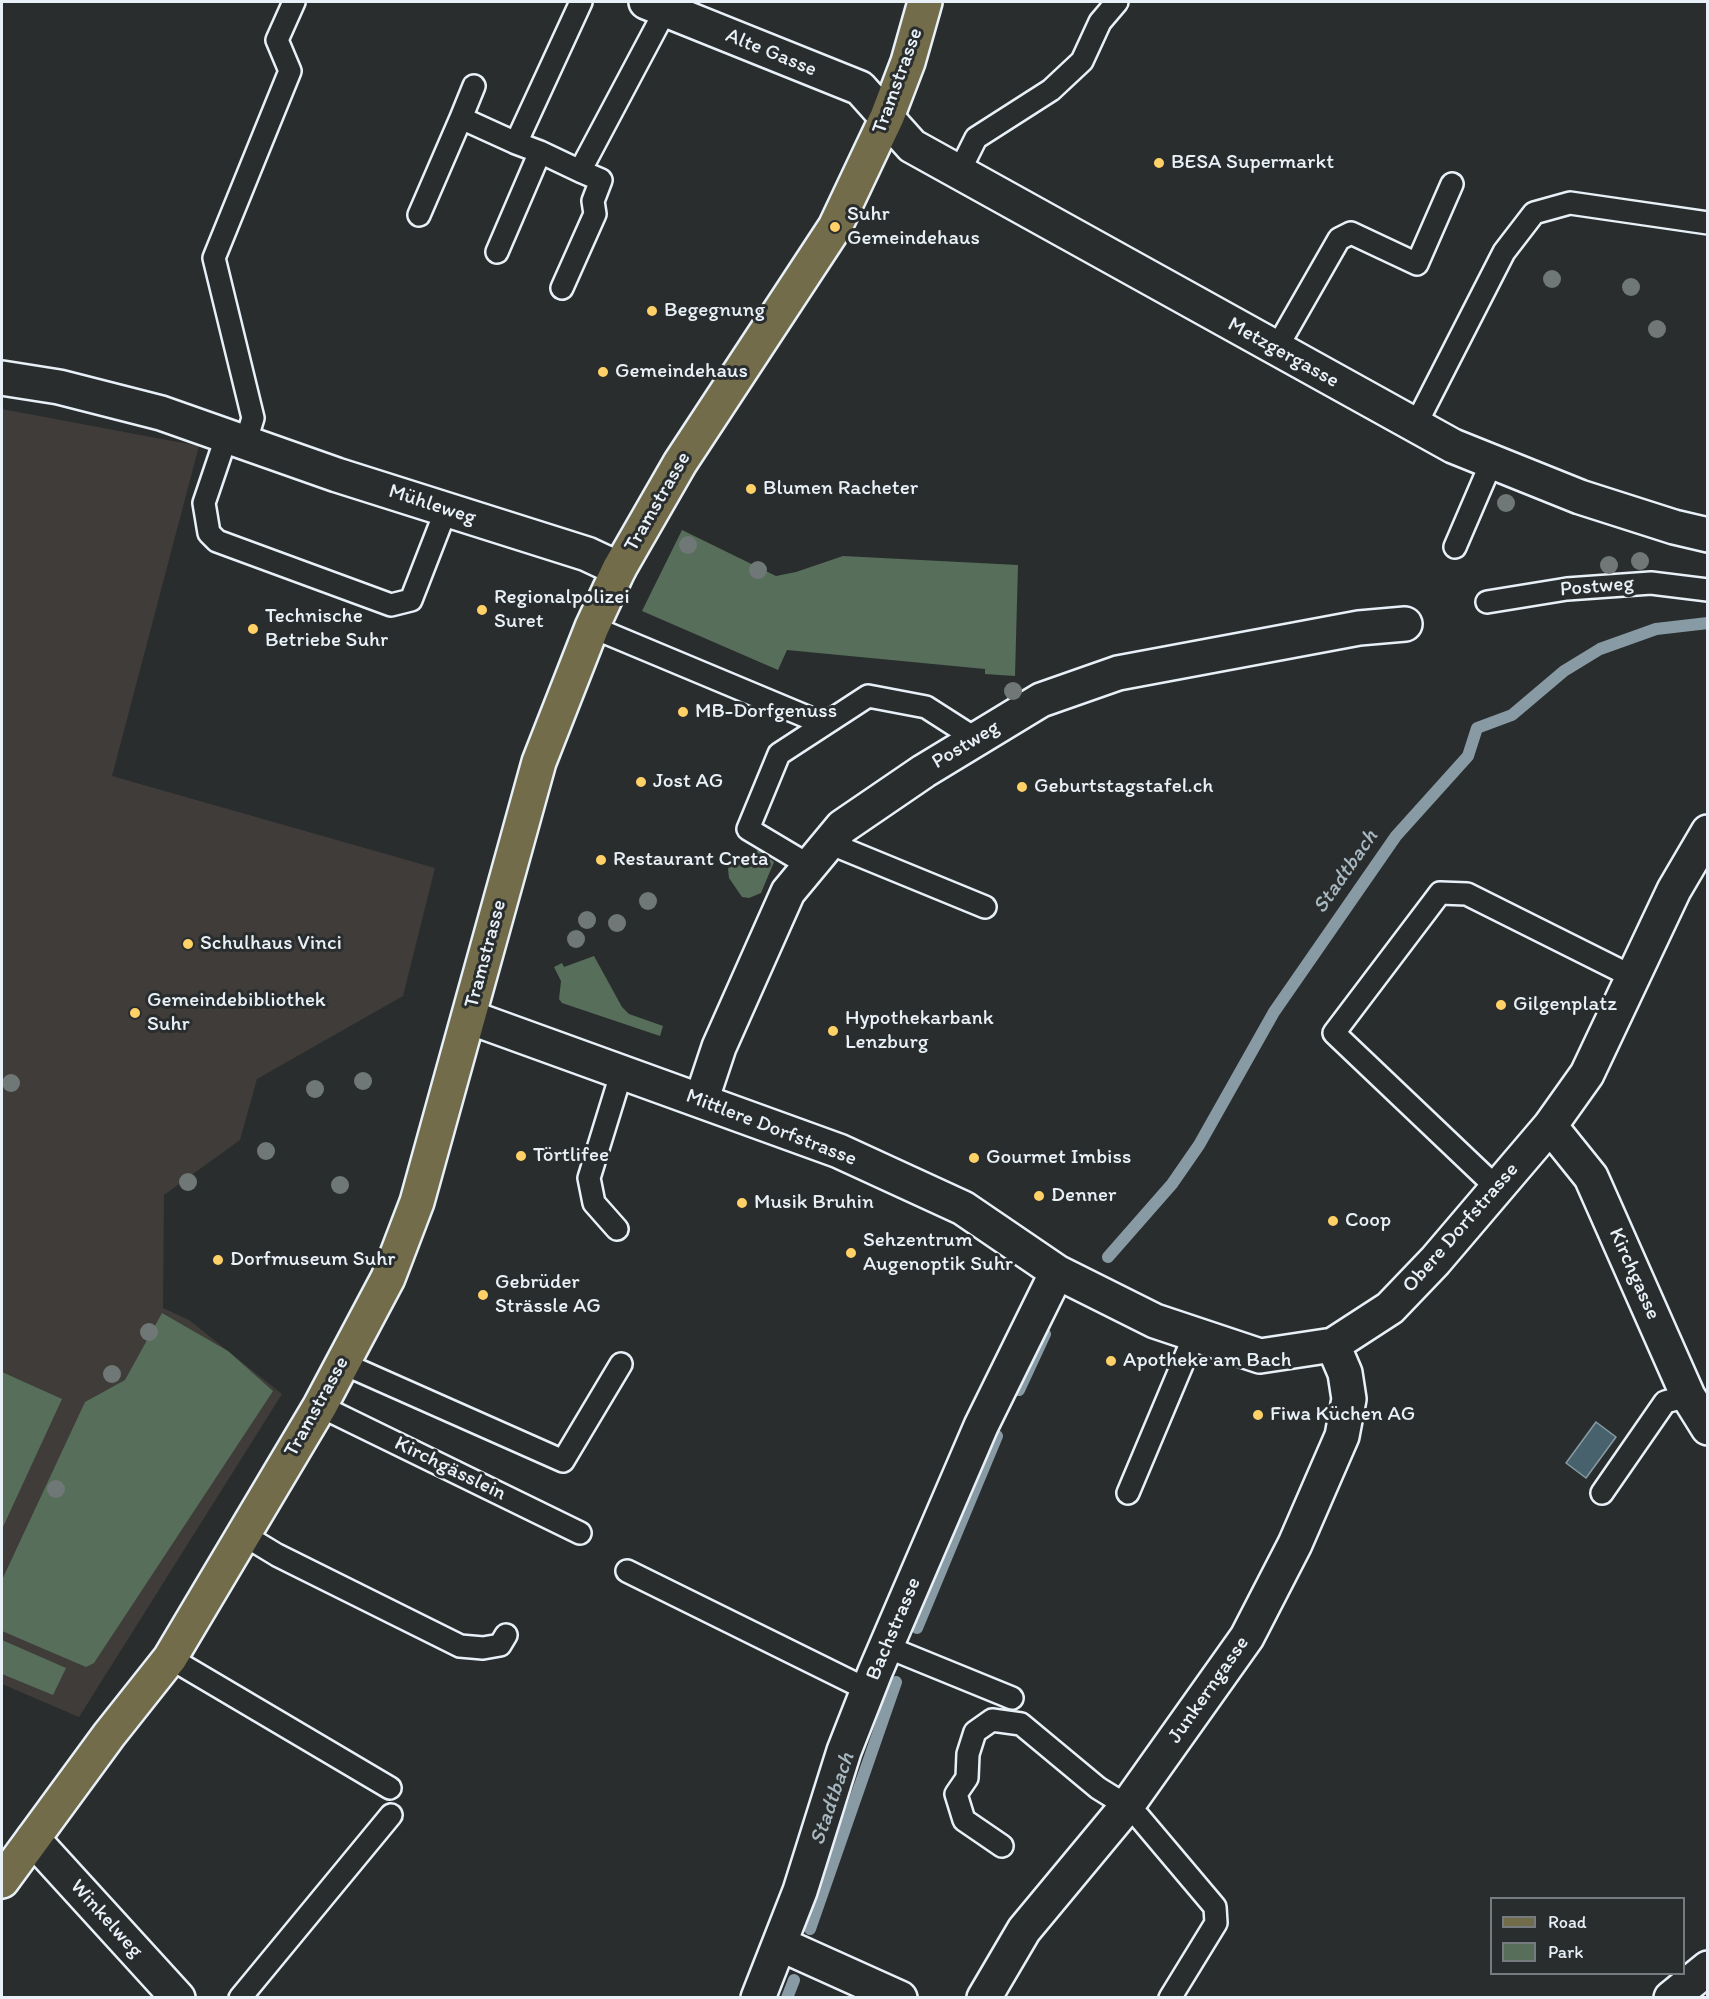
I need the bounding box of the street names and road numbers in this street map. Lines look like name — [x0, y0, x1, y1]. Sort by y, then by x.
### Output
street label: Alte Gasse — [722, 23, 820, 83]
street label: Tramstrasse — [867, 25, 929, 137]
street label: Metzgergasse — [1223, 312, 1343, 394]
street label: Tramstrasse — [619, 448, 697, 556]
street label: Mühleweg — [385, 479, 479, 531]
street label: Postweg — [1559, 571, 1635, 603]
street label: Postweg — [928, 715, 1004, 775]
street label: Tramstrasse — [459, 897, 513, 1011]
street label: Mittlere Dorfstrasse — [682, 1084, 860, 1172]
street label: Obere Dorfstrasse — [1398, 1158, 1524, 1298]
street label: Kirchgasse — [1603, 1224, 1665, 1324]
street label: Tramstrasse — [279, 1352, 355, 1462]
street label: Kirchgässlein — [390, 1431, 510, 1507]
street label: Bachstrasse — [861, 1574, 927, 1684]
street label: Junkerngasse — [1163, 1632, 1255, 1748]
street label: Winkelweg — [64, 1875, 148, 1963]

